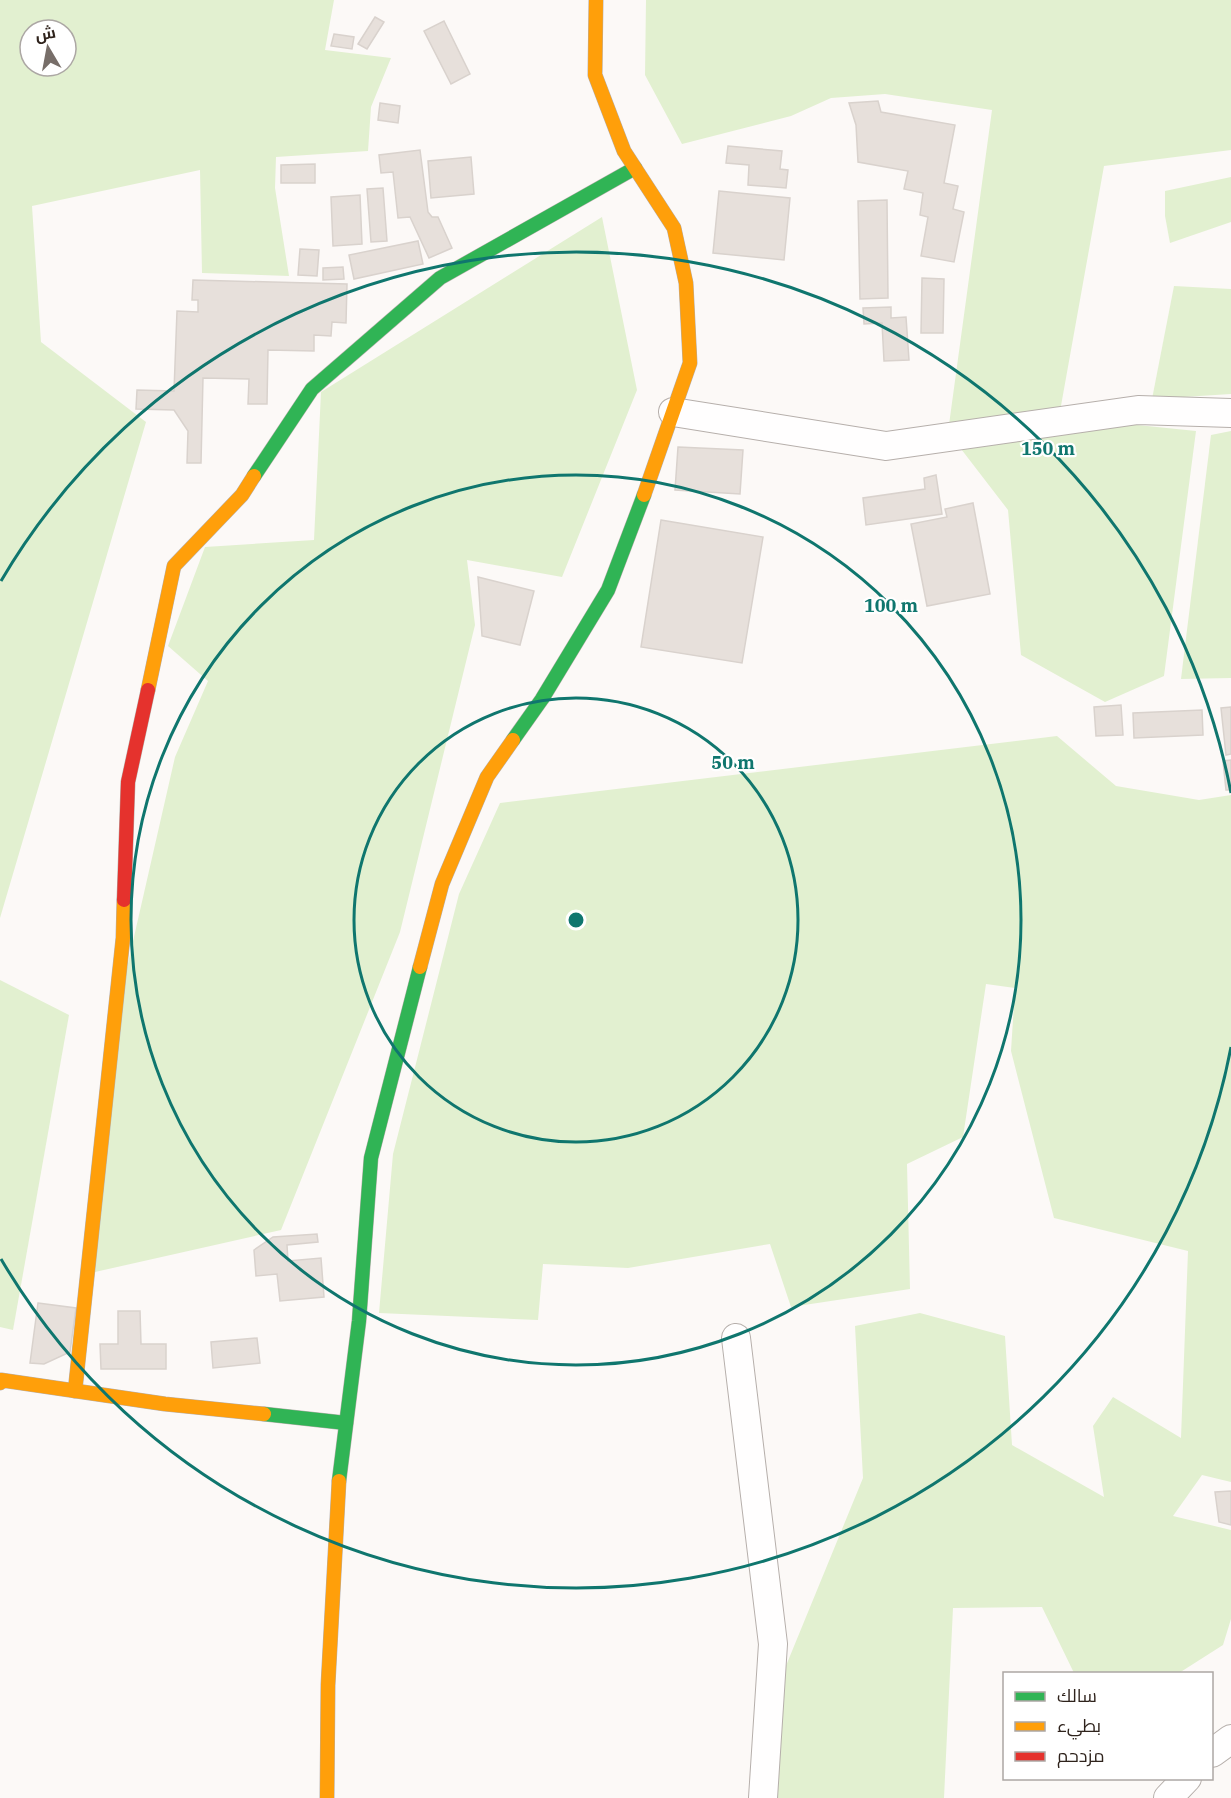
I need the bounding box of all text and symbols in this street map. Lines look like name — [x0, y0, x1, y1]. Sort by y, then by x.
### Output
north arrow — [18, 18, 78, 78]
text: ش — [34, 22, 57, 45]
text: 150 m — [1021, 437, 1076, 460]
text: 100 m — [864, 594, 919, 617]
text: 50 m — [711, 751, 755, 774]
centre of rings — [566, 910, 586, 930]
legend — [1003, 1672, 1213, 1780]
text: سالك — [1057, 1684, 1097, 1707]
text: بطيء — [1057, 1714, 1101, 1740]
text: مزدحم — [1057, 1744, 1105, 1768]

